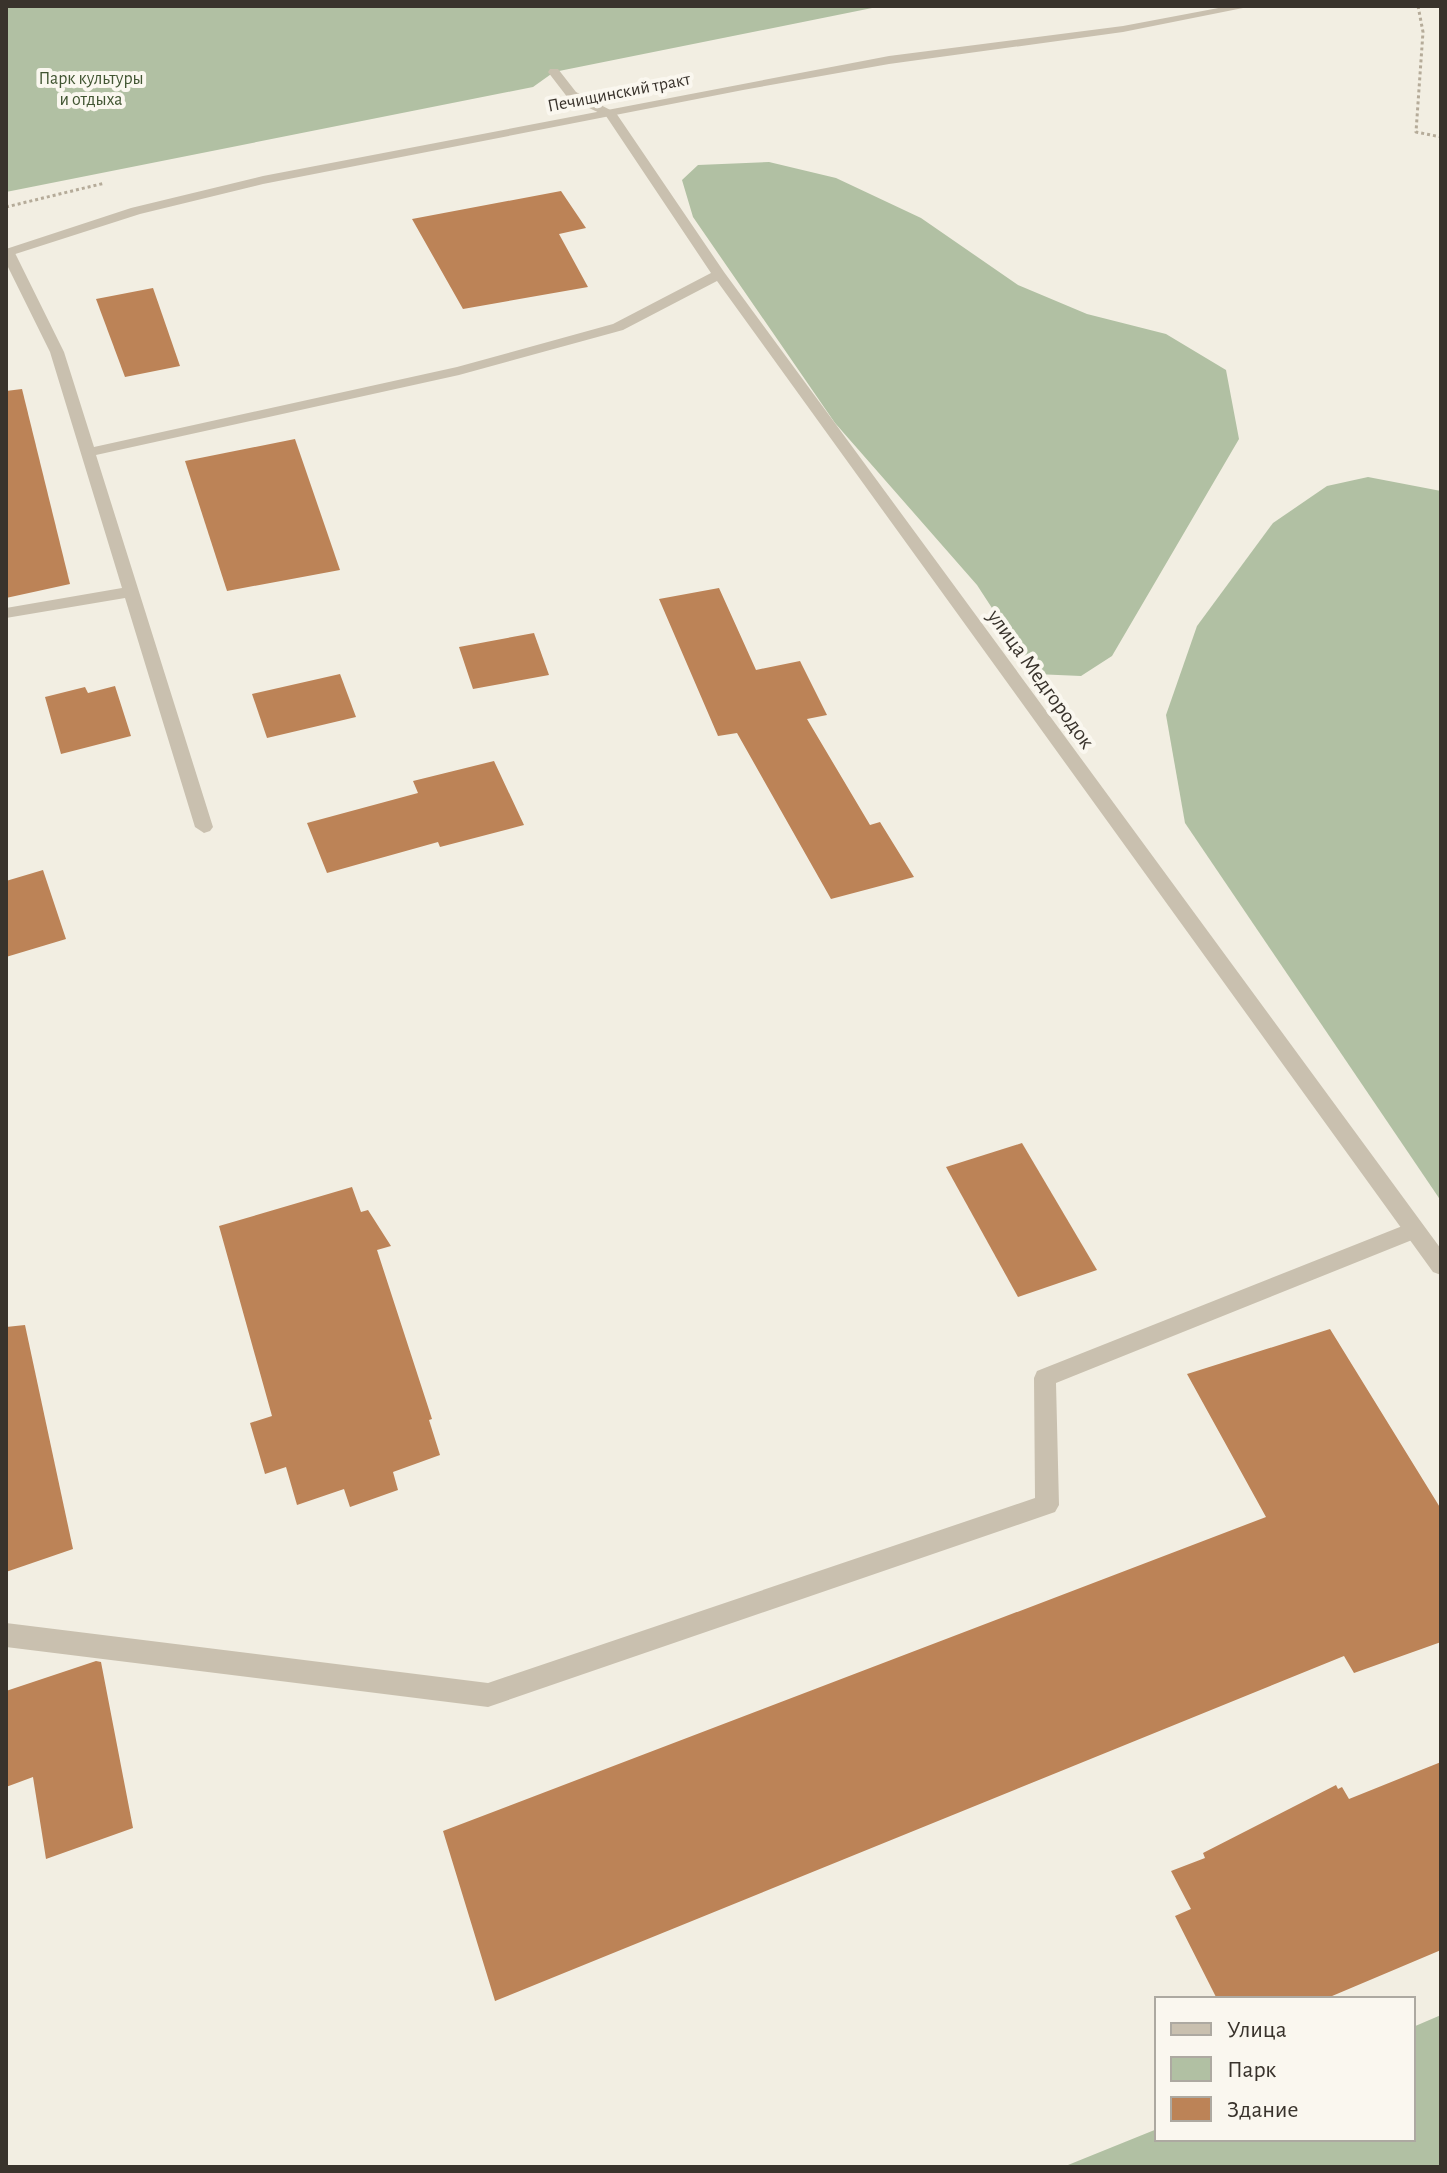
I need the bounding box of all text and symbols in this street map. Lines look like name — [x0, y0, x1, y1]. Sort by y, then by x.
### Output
park label: Парк культуры и отдыха — [38, 70, 144, 109]
street label: Печищинский тракт — [546, 70, 692, 116]
street label: улица Медгородок — [983, 605, 1099, 752]
legend — [1155, 1997, 1415, 2141]
text: Улица — [1227, 2018, 1287, 2042]
text: Парк — [1227, 2058, 1276, 2082]
text: Здание — [1227, 2098, 1298, 2122]

